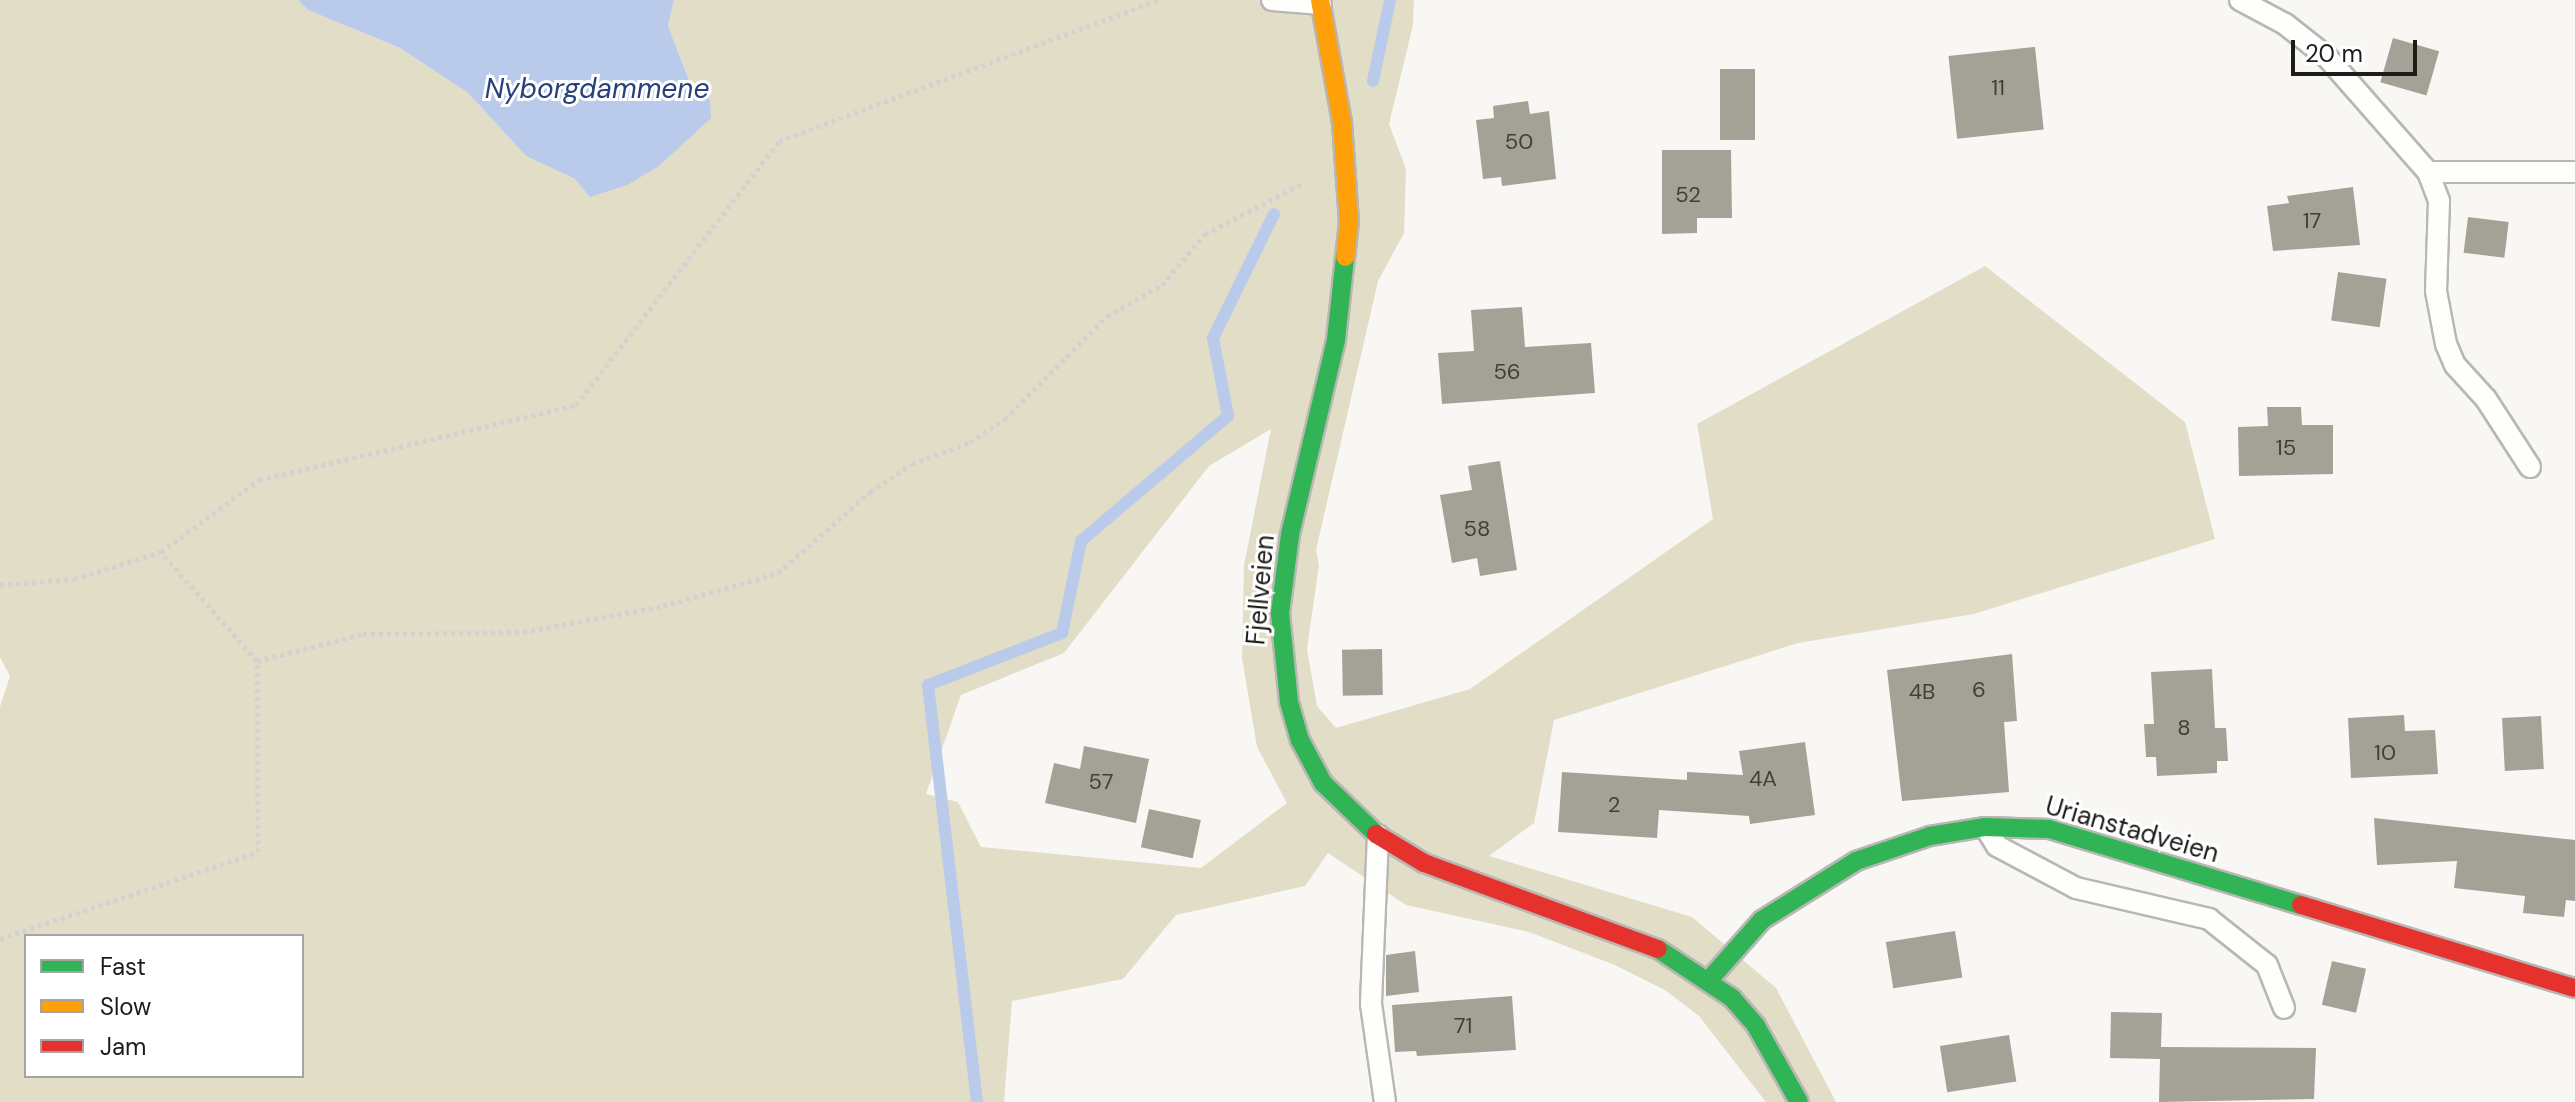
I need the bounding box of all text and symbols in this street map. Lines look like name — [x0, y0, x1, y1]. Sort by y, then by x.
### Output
scale bar — [2295, 24, 2421, 74]
text: 20 m — [2305, 38, 2363, 69]
water label: Nyborgdammene — [485, 72, 709, 106]
house number: 11 — [1991, 75, 2005, 101]
house number: 50 — [1505, 129, 1533, 155]
house number: 52 — [1675, 182, 1701, 208]
house number: 17 — [2303, 208, 2321, 234]
house number: 56 — [1493, 359, 1521, 385]
house number: 15 — [2276, 435, 2296, 461]
house number: 58 — [1464, 516, 1490, 542]
street label: Fjellveien — [1241, 534, 1281, 646]
house number: 6 — [1972, 677, 1986, 703]
house number: 4B — [1909, 679, 1935, 705]
house number: 8 — [2177, 715, 2191, 741]
house number: 10 — [2374, 740, 2396, 766]
house number: 4A — [1749, 766, 1777, 792]
house number: 57 — [1089, 769, 1113, 795]
street label: Urianstadveien — [2042, 790, 2222, 870]
house number: 2 — [1608, 792, 1620, 818]
legend — [24, 934, 304, 1078]
text: Fast — [100, 951, 146, 982]
text: Slow — [100, 991, 151, 1022]
house number: 71 — [1454, 1013, 1472, 1039]
text: Jam — [100, 1031, 146, 1062]

